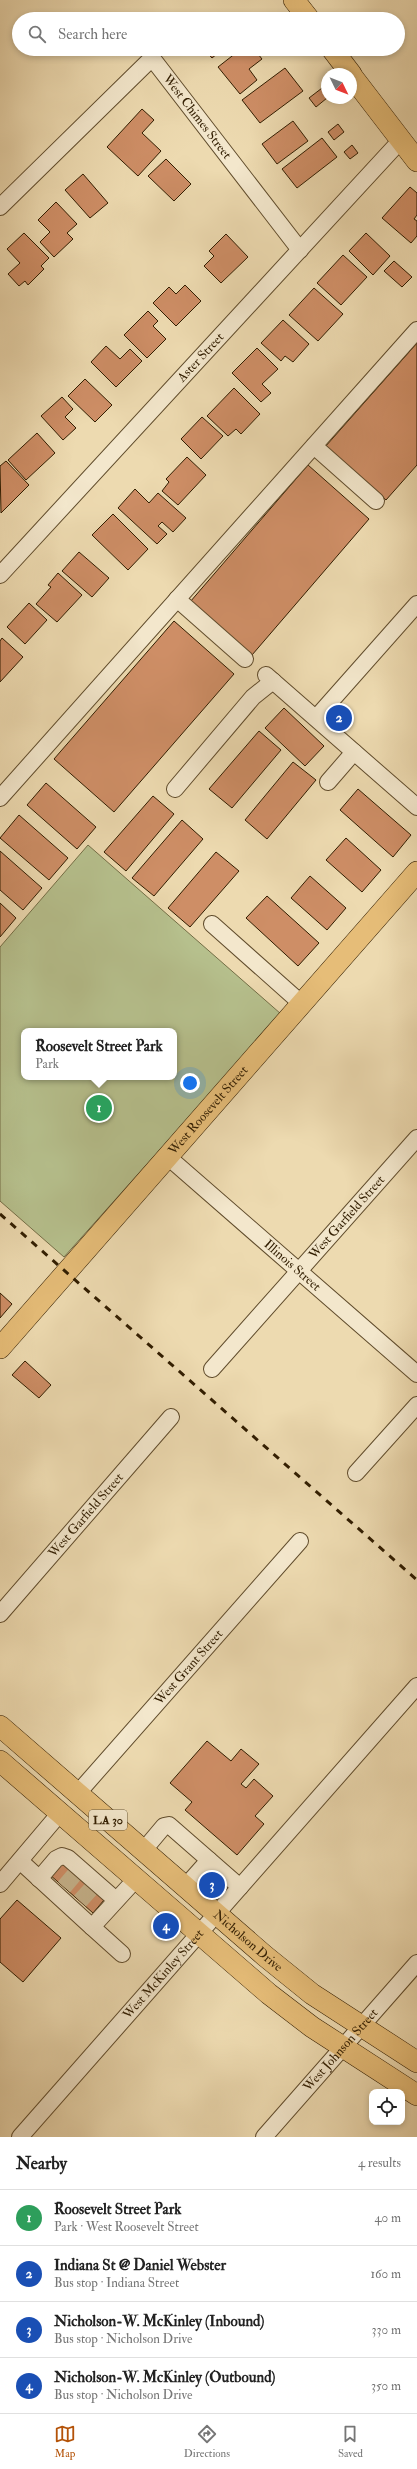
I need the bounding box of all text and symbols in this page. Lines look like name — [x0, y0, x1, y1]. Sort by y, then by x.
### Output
search box — [12, 12, 405, 56]
icon: search — [26, 23, 48, 45]
text: Search here — [58, 25, 127, 44]
north arrow — [321, 68, 357, 104]
street label: West Chimes Street — [159, 70, 235, 162]
street label: Aster Street — [173, 329, 227, 386]
pin: 2 — [326, 703, 352, 733]
popup — [21, 1028, 177, 1080]
text: Roosevelt Street Park — [35, 1037, 163, 1056]
text: Park — [35, 1056, 59, 1072]
street label: West Roosevelt Street — [164, 1063, 252, 1159]
your location — [180, 1073, 200, 1093]
pin: 1 — [86, 1093, 112, 1123]
street label: West Garfield Street — [305, 1172, 388, 1263]
street label: Illinois Street — [261, 1236, 324, 1295]
street label: West Garfield Street — [44, 1470, 127, 1561]
street label: West Grant Street — [151, 1626, 226, 1709]
road number: LA 30 — [89, 1810, 127, 1830]
pin: 3 — [199, 1870, 225, 1900]
street label: Nicholson Drive — [210, 1907, 286, 1975]
pin: 4 — [153, 1911, 179, 1941]
street label: West McKinley Street — [119, 1926, 207, 2023]
street label: West Johnson Street — [299, 2005, 381, 2095]
map controls — [369, 2089, 405, 2125]
button: locate — [369, 2089, 405, 2125]
text: Nearby — [16, 2153, 67, 2174]
text: 4 results — [358, 2155, 401, 2171]
text: Roosevelt Street Park — [54, 2200, 181, 2219]
text: 1 — [27, 2210, 31, 2226]
text: 40 m — [375, 2210, 401, 2226]
text: Park · West Roosevelt Street — [54, 2219, 199, 2235]
text: Indiana St @ Daniel Webster — [54, 2256, 226, 2275]
text: 2 — [26, 2266, 32, 2282]
text: 160 m — [370, 2266, 401, 2282]
text: Bus stop · Indiana Street — [54, 2275, 179, 2291]
text: Nicholson-W. McKinley (Inbound) — [54, 2312, 264, 2331]
text: 3 — [27, 2322, 32, 2338]
text: 330 m — [372, 2322, 401, 2338]
text: Bus stop · Nicholson Drive — [54, 2331, 192, 2347]
text: Nicholson-W. McKinley (Outbound) — [54, 2368, 275, 2387]
text: 4 — [25, 2378, 33, 2394]
text: 350 m — [371, 2378, 401, 2394]
text: Bus stop · Nicholson Drive — [54, 2387, 192, 2403]
tab: Map — [54, 2423, 76, 2460]
tab: Directions — [184, 2423, 230, 2460]
tab: Saved — [338, 2423, 363, 2460]

